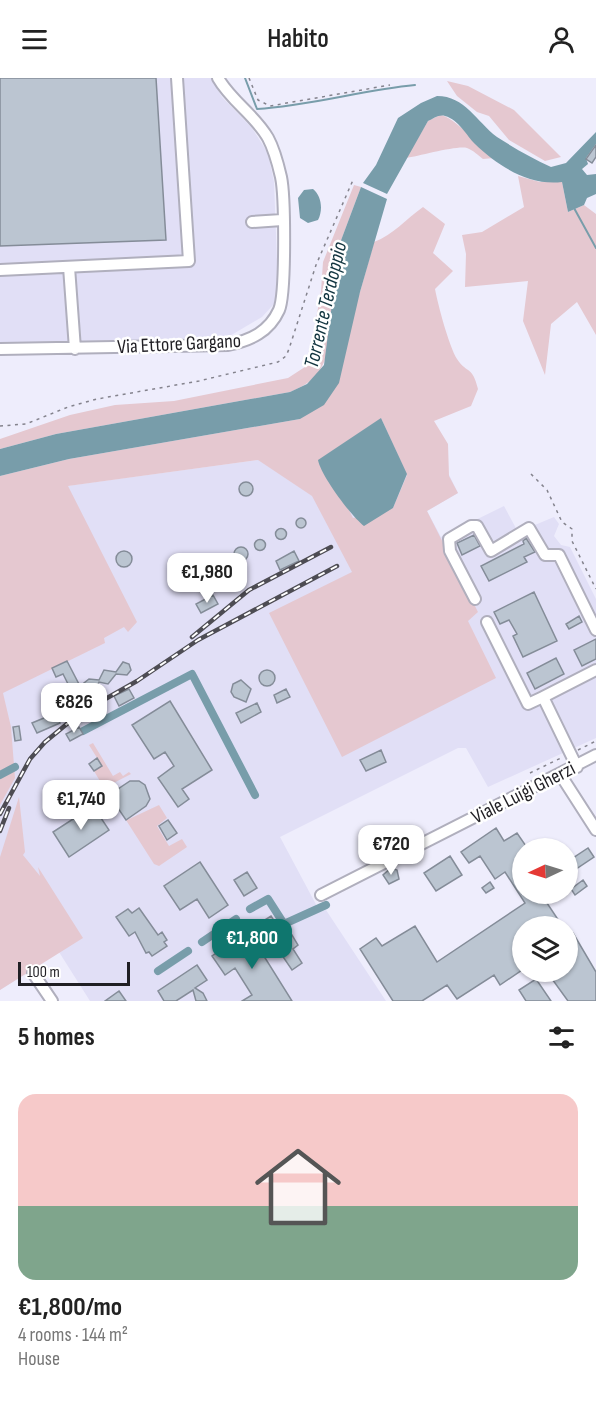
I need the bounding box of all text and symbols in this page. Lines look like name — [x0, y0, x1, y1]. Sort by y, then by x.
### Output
icon: menu — [18, 23, 51, 56]
text: Habito — [267, 23, 329, 55]
icon: person — [545, 23, 578, 56]
water label: Torrente Terdoppio — [299, 239, 352, 371]
street label: Via Ettore Gargano — [117, 329, 242, 359]
pin: €1,980 — [158, 553, 256, 604]
text: €1,980 — [181, 560, 233, 584]
pin: €826 — [38, 683, 110, 734]
text: €826 — [55, 690, 93, 714]
street label: Viale Luigi Gherzi — [468, 757, 579, 829]
pin: €1,740 — [32, 780, 130, 831]
text: €1,740 — [56, 787, 106, 811]
pin: €720 — [355, 825, 427, 876]
text: €720 — [372, 832, 410, 856]
north arrow — [512, 838, 578, 904]
map controls — [512, 838, 578, 982]
button: layers — [512, 916, 578, 982]
pin: €1,800 — [203, 919, 301, 970]
text: €1,800 — [226, 926, 278, 950]
scale bar — [18, 959, 130, 986]
text: 100 m — [27, 963, 60, 982]
icon: filters — [545, 1021, 578, 1054]
text: 5 homes — [18, 1022, 95, 1053]
icon: home — [244, 1133, 352, 1241]
text: €1,800/mo — [18, 1292, 122, 1323]
text: 4 rooms · 144 m² — [18, 1323, 128, 1347]
text: House — [18, 1347, 60, 1371]

